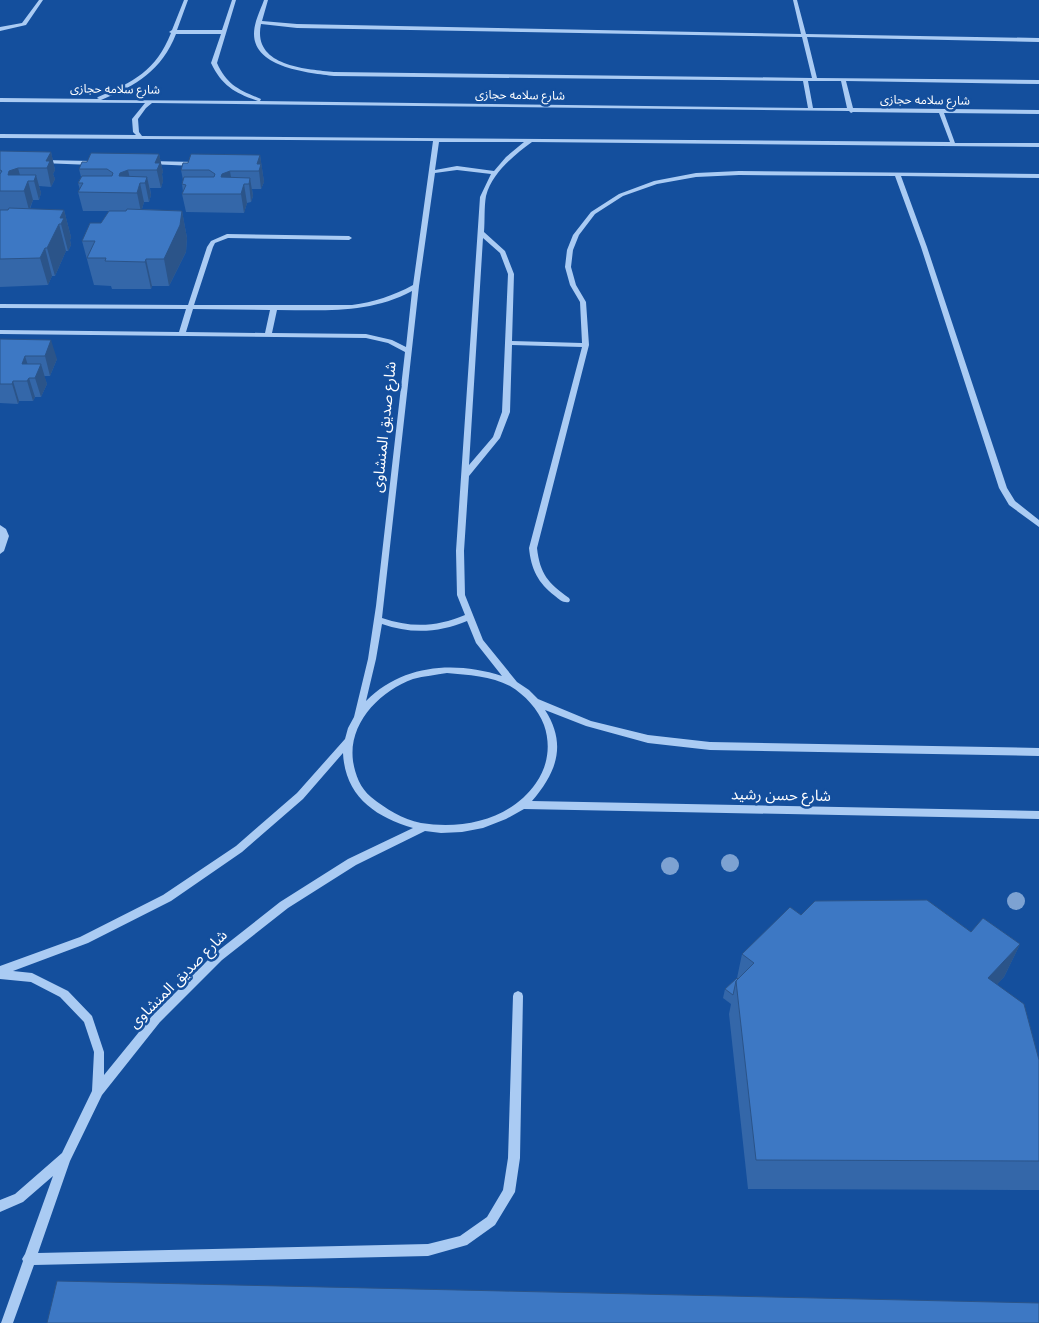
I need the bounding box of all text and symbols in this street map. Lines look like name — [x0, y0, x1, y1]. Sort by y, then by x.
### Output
street label: شارع سلامه حجازى — [70, 80, 160, 99]
street label: شارع سلامه حجازى — [475, 86, 565, 105]
street label: شارع سلامه حجازى — [880, 91, 970, 110]
street label: شارع صديق المنشاوى — [367, 360, 403, 494]
street label: شارع حسن رشيد — [731, 784, 831, 808]
street label: شارع صديق المنشاوى — [124, 925, 233, 1034]

